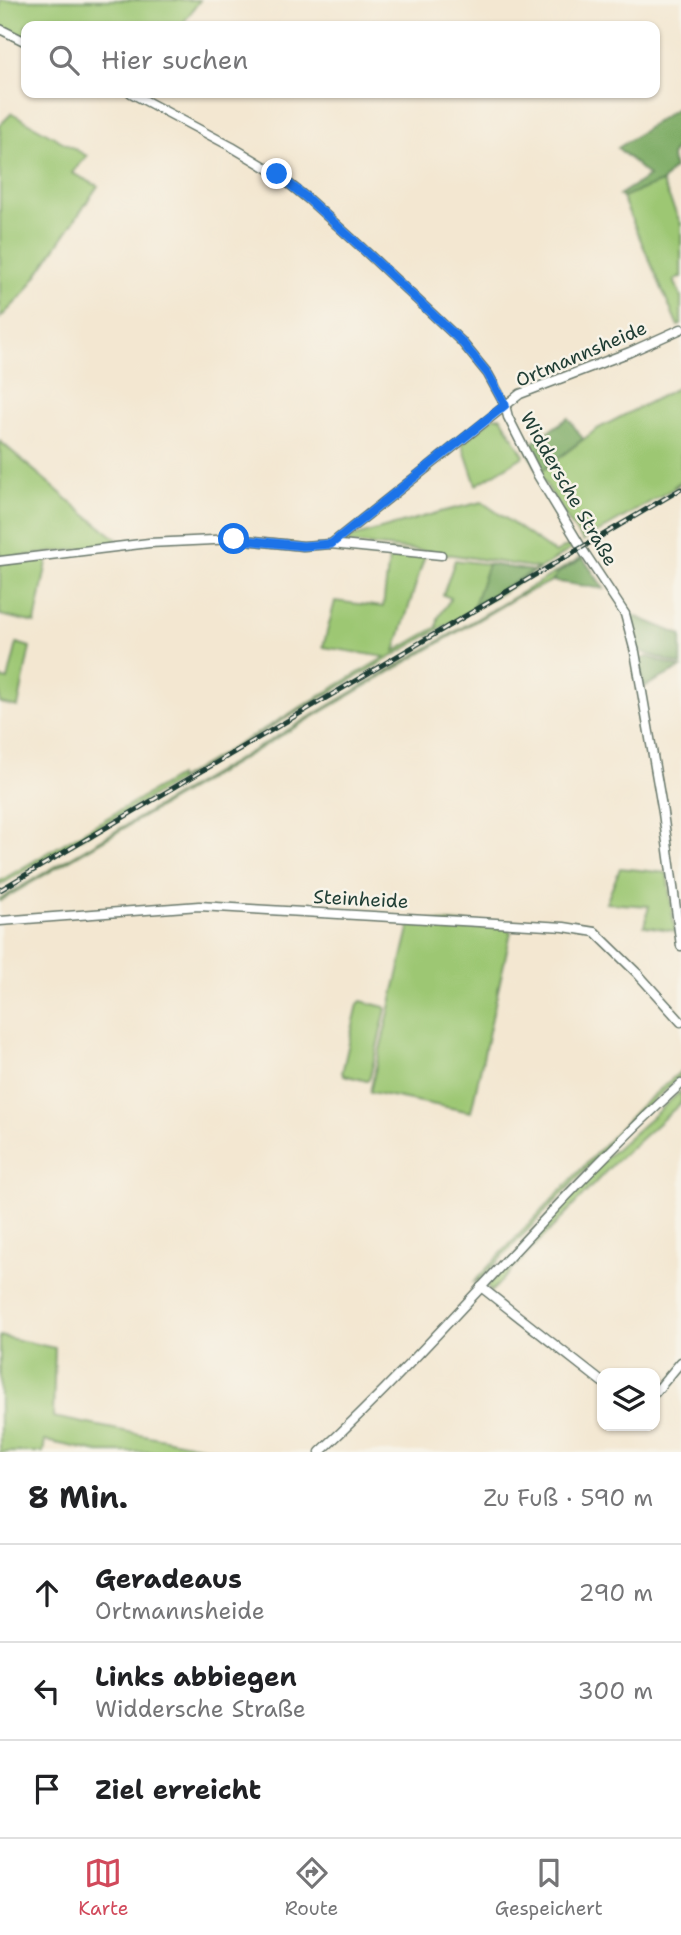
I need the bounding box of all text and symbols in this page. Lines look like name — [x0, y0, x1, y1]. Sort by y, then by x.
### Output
search box — [21, 21, 660, 98]
icon: search — [45, 41, 83, 79]
text: Hier suchen — [101, 42, 248, 77]
route end — [261, 158, 292, 189]
street label: Ortmannsheide — [512, 315, 650, 393]
street label: Widdersche Straße — [515, 407, 623, 571]
route start — [218, 523, 249, 554]
street label: Steinheide — [313, 884, 409, 914]
map controls — [597, 1368, 660, 1431]
button: layers — [597, 1368, 660, 1431]
text: 8 Min. — [28, 1477, 128, 1518]
text: Zu Fuß · 590 m — [483, 1483, 653, 1513]
text: Geradeaus — [95, 1561, 242, 1596]
icon: ahead — [28, 1574, 66, 1612]
text: 290 m — [579, 1578, 653, 1608]
text: Ortmannsheide — [95, 1596, 265, 1626]
text: Links abbiegen — [95, 1659, 297, 1694]
icon: left — [28, 1672, 66, 1710]
text: 300 m — [578, 1676, 653, 1706]
text: Widdersche Straße — [95, 1694, 306, 1724]
icon: arrive — [28, 1770, 66, 1808]
text: Ziel erreicht — [95, 1772, 261, 1807]
tab: Karte — [78, 1854, 128, 1921]
tab: Route — [285, 1854, 338, 1921]
tab: Gespeichert — [495, 1854, 603, 1921]

